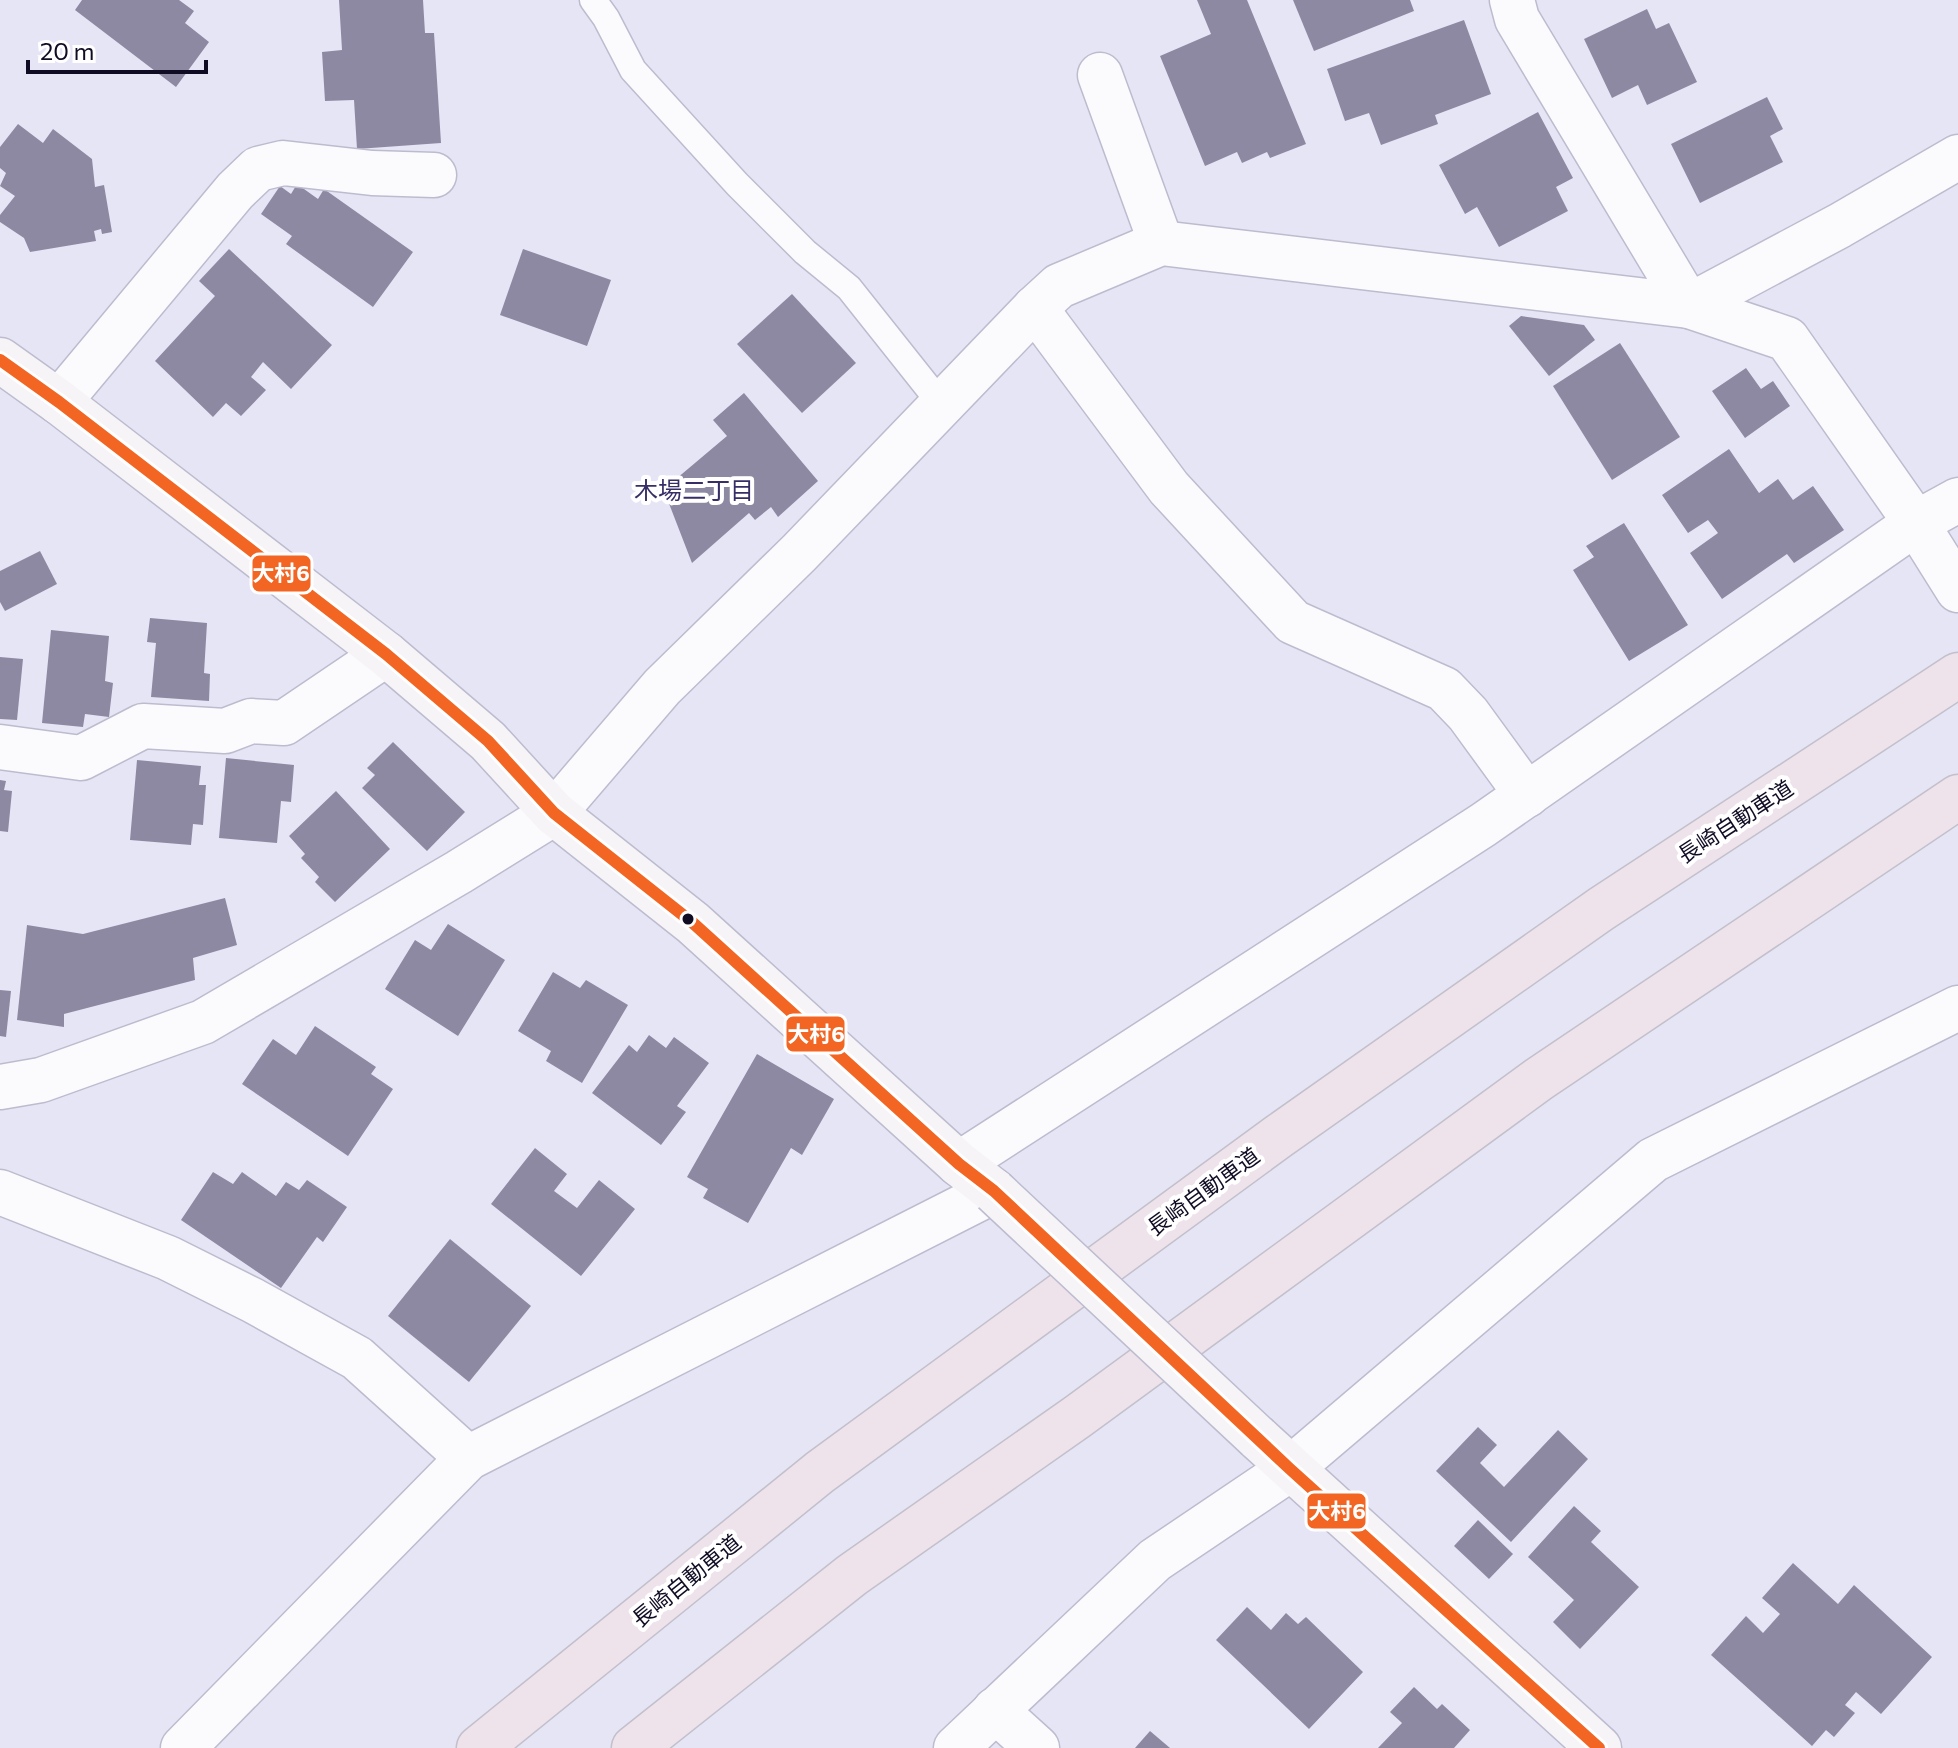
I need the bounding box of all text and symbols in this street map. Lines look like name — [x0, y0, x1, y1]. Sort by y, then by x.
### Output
scale bar — [28, 24, 206, 74]
text: 20 m — [40, 36, 94, 65]
district label: 木場二丁目 — [634, 475, 754, 504]
line badge: 大村6 — [251, 554, 312, 593]
text: 大村6 — [252, 559, 310, 586]
street label: 長崎自動車道 — [1672, 774, 1798, 868]
unlabelled marker — [680, 911, 696, 927]
line badge: 大村6 — [785, 1015, 846, 1053]
text: 大村6 — [787, 1020, 845, 1047]
street label: 長崎自動車道 — [1142, 1141, 1264, 1241]
line badge: 大村6 — [1306, 1492, 1367, 1530]
text: 大村6 — [1308, 1497, 1366, 1524]
street label: 長崎自動車道 — [626, 1528, 746, 1632]

